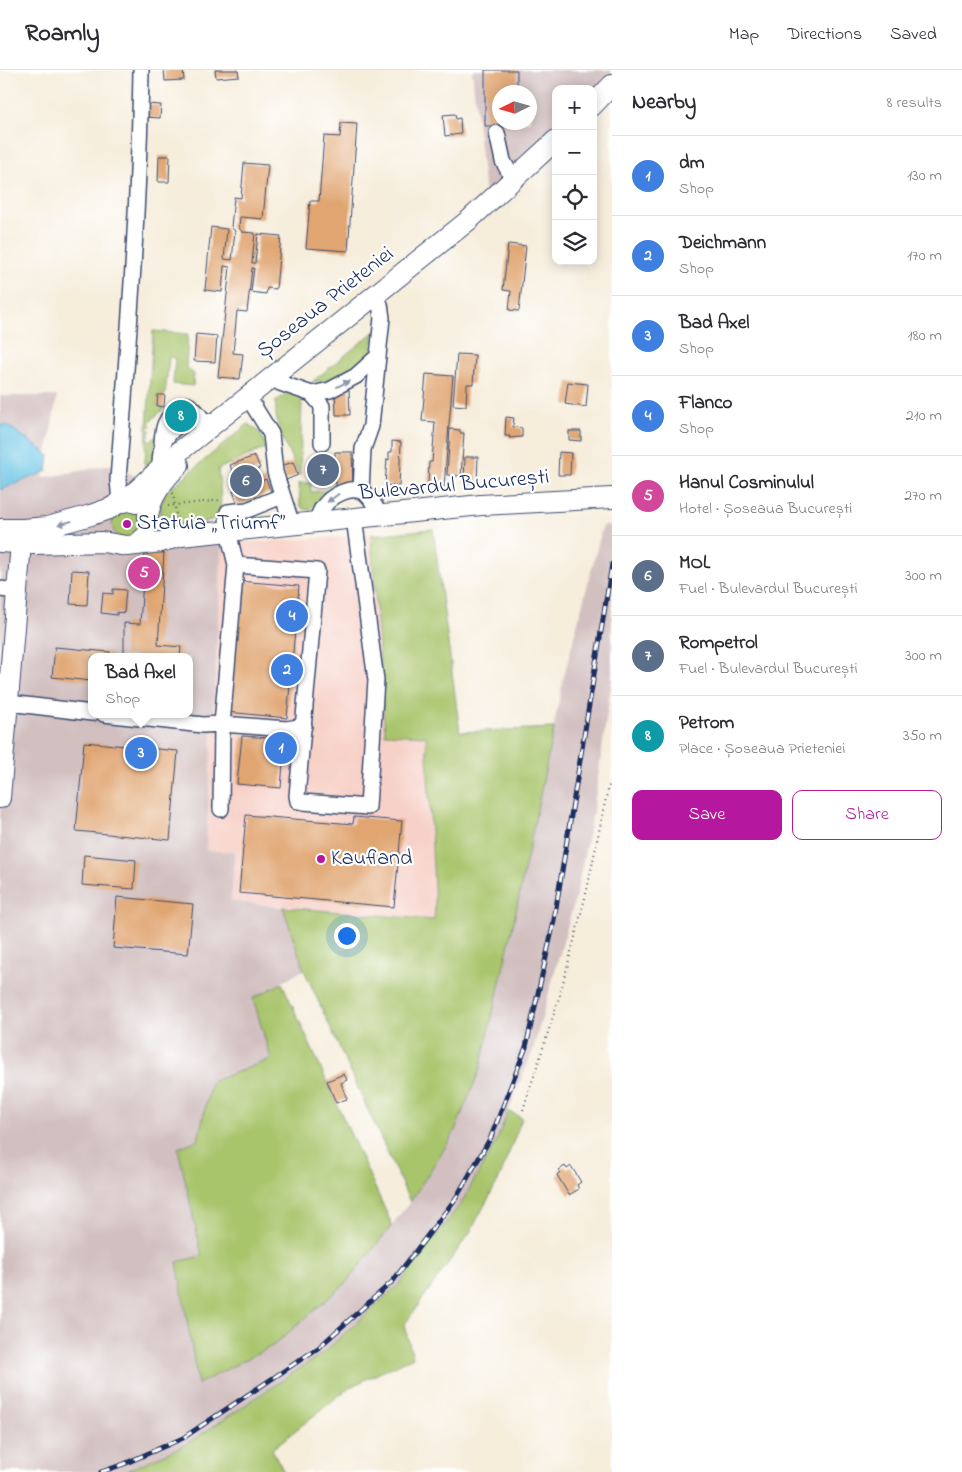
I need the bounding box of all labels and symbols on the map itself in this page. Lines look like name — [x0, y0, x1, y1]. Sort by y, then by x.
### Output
north arrow — [492, 85, 537, 130]
street label: Șoseaua Prieteniei — [251, 239, 401, 367]
one-way arrow — [335, 380, 350, 388]
pin: 8 — [165, 397, 197, 435]
pin: 7 — [307, 451, 339, 489]
pin: 6 — [230, 462, 262, 500]
street label: Bulevardul București — [356, 462, 551, 510]
one-way arrow — [326, 493, 340, 503]
place label: Statuia „Triumf” — [137, 508, 285, 540]
marker: Statuia „Triumf” — [121, 518, 133, 530]
one-way arrow — [58, 519, 73, 527]
pin: 5 — [128, 554, 160, 592]
pin: 4 — [276, 597, 308, 635]
pin: 2 — [271, 651, 303, 689]
pin: 1 — [265, 729, 297, 767]
pin: 3 — [125, 734, 157, 772]
place label: Kaufland — [331, 843, 412, 875]
marker: Kaufland — [315, 853, 327, 865]
your location — [334, 923, 360, 949]

